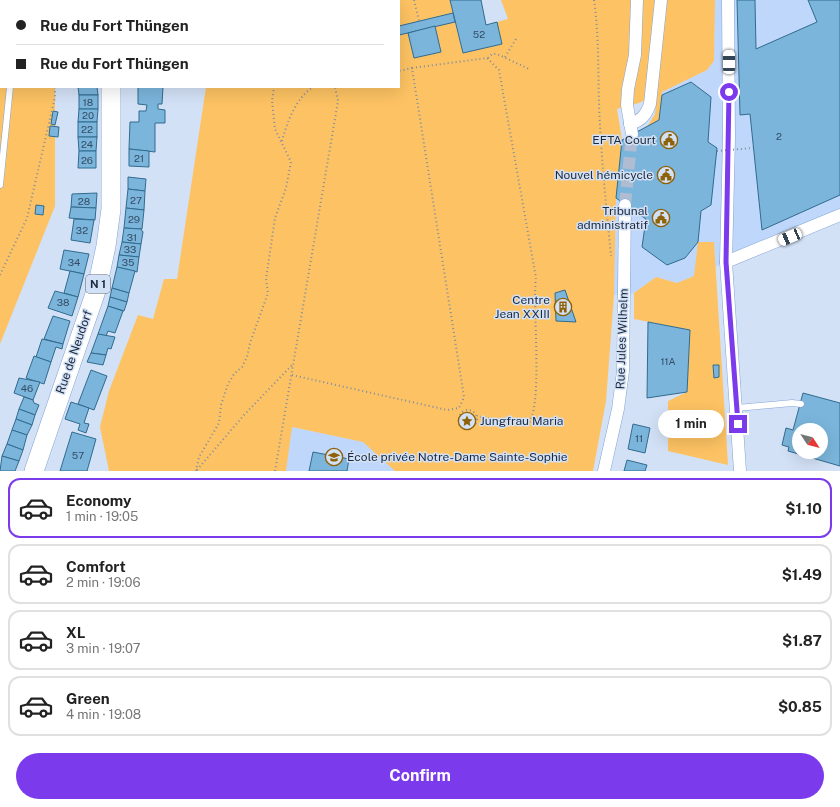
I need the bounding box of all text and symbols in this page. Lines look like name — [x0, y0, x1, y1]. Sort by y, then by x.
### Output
text: Rue du Fort Thüngen — [40, 17, 189, 34]
house number: 52 — [473, 28, 485, 40]
car — [723, 50, 735, 74]
text: Rue du Fort Thüngen — [40, 55, 189, 72]
route start — [720, 83, 738, 101]
house number: 18 — [83, 96, 93, 108]
house number: 20 — [82, 109, 94, 121]
house number: 22 — [81, 123, 93, 135]
public building icon: EFTA Court — [659, 130, 679, 150]
house number: 2 — [776, 130, 782, 142]
place label: EFTA Court — [592, 133, 656, 147]
house number: 24 — [81, 138, 93, 150]
house number: 21 — [134, 152, 144, 164]
house number: 26 — [81, 154, 93, 166]
public building icon: Nouvel hémicycle — [656, 165, 676, 185]
place label: Nouvel hémicycle — [555, 168, 653, 182]
house number: 27 — [130, 194, 142, 206]
house number: 28 — [78, 195, 90, 207]
place label: Tribunal administratif — [577, 204, 648, 232]
public building icon: Tribunal administratif — [651, 208, 671, 228]
house number: 29 — [128, 213, 140, 225]
house number: 32 — [76, 224, 88, 236]
car — [777, 227, 803, 247]
house number: 31 — [127, 231, 137, 243]
house number: 33 — [124, 243, 136, 255]
house number: 34 — [68, 256, 80, 268]
house number: 35 — [122, 256, 134, 268]
road number: N 1 — [86, 275, 110, 293]
street label: Rue Jules Wilhelm — [613, 288, 631, 390]
place label: Centre Jean XXIII — [495, 293, 550, 321]
house number: 38 — [57, 296, 69, 308]
building icon: Centre Jean XXIII — [553, 297, 573, 317]
street label: Rue de Neudorf — [53, 308, 95, 396]
house number: 11A — [660, 355, 676, 367]
house number: 46 — [21, 382, 33, 394]
callout: 1 min — [658, 410, 724, 438]
place icon: Jungfrau Maria — [457, 411, 477, 431]
place label: Jungfrau Maria — [480, 414, 564, 428]
route end — [729, 415, 747, 433]
text: 1 min — [675, 416, 707, 431]
north arrow — [792, 423, 828, 459]
map controls — [792, 423, 828, 459]
house number: 11 — [635, 432, 643, 444]
school or university icon: École privée Notre-Dame Sainte-Sophie — [324, 447, 344, 467]
house number: 57 — [72, 449, 84, 461]
place label: École privée Notre-Dame Sainte-Sophie — [347, 450, 568, 464]
icon: car — [18, 490, 54, 526]
text: Economy — [66, 492, 131, 509]
text: $1.10 — [785, 500, 822, 517]
text: 1 min · 19:05 — [66, 509, 138, 524]
icon: car — [18, 556, 54, 592]
text: Comfort — [66, 558, 126, 575]
text: $1.49 — [782, 566, 822, 583]
text: 2 min · 19:06 — [66, 575, 140, 590]
icon: car — [18, 622, 54, 658]
text: XL — [66, 624, 85, 641]
text: $1.87 — [782, 632, 822, 649]
text: 3 min · 19:07 — [66, 641, 140, 656]
icon: car — [18, 688, 54, 724]
text: Green — [66, 690, 110, 707]
text: $0.85 — [778, 698, 822, 715]
text: 4 min · 19:08 — [66, 707, 141, 722]
button: Confirm — [16, 753, 824, 799]

